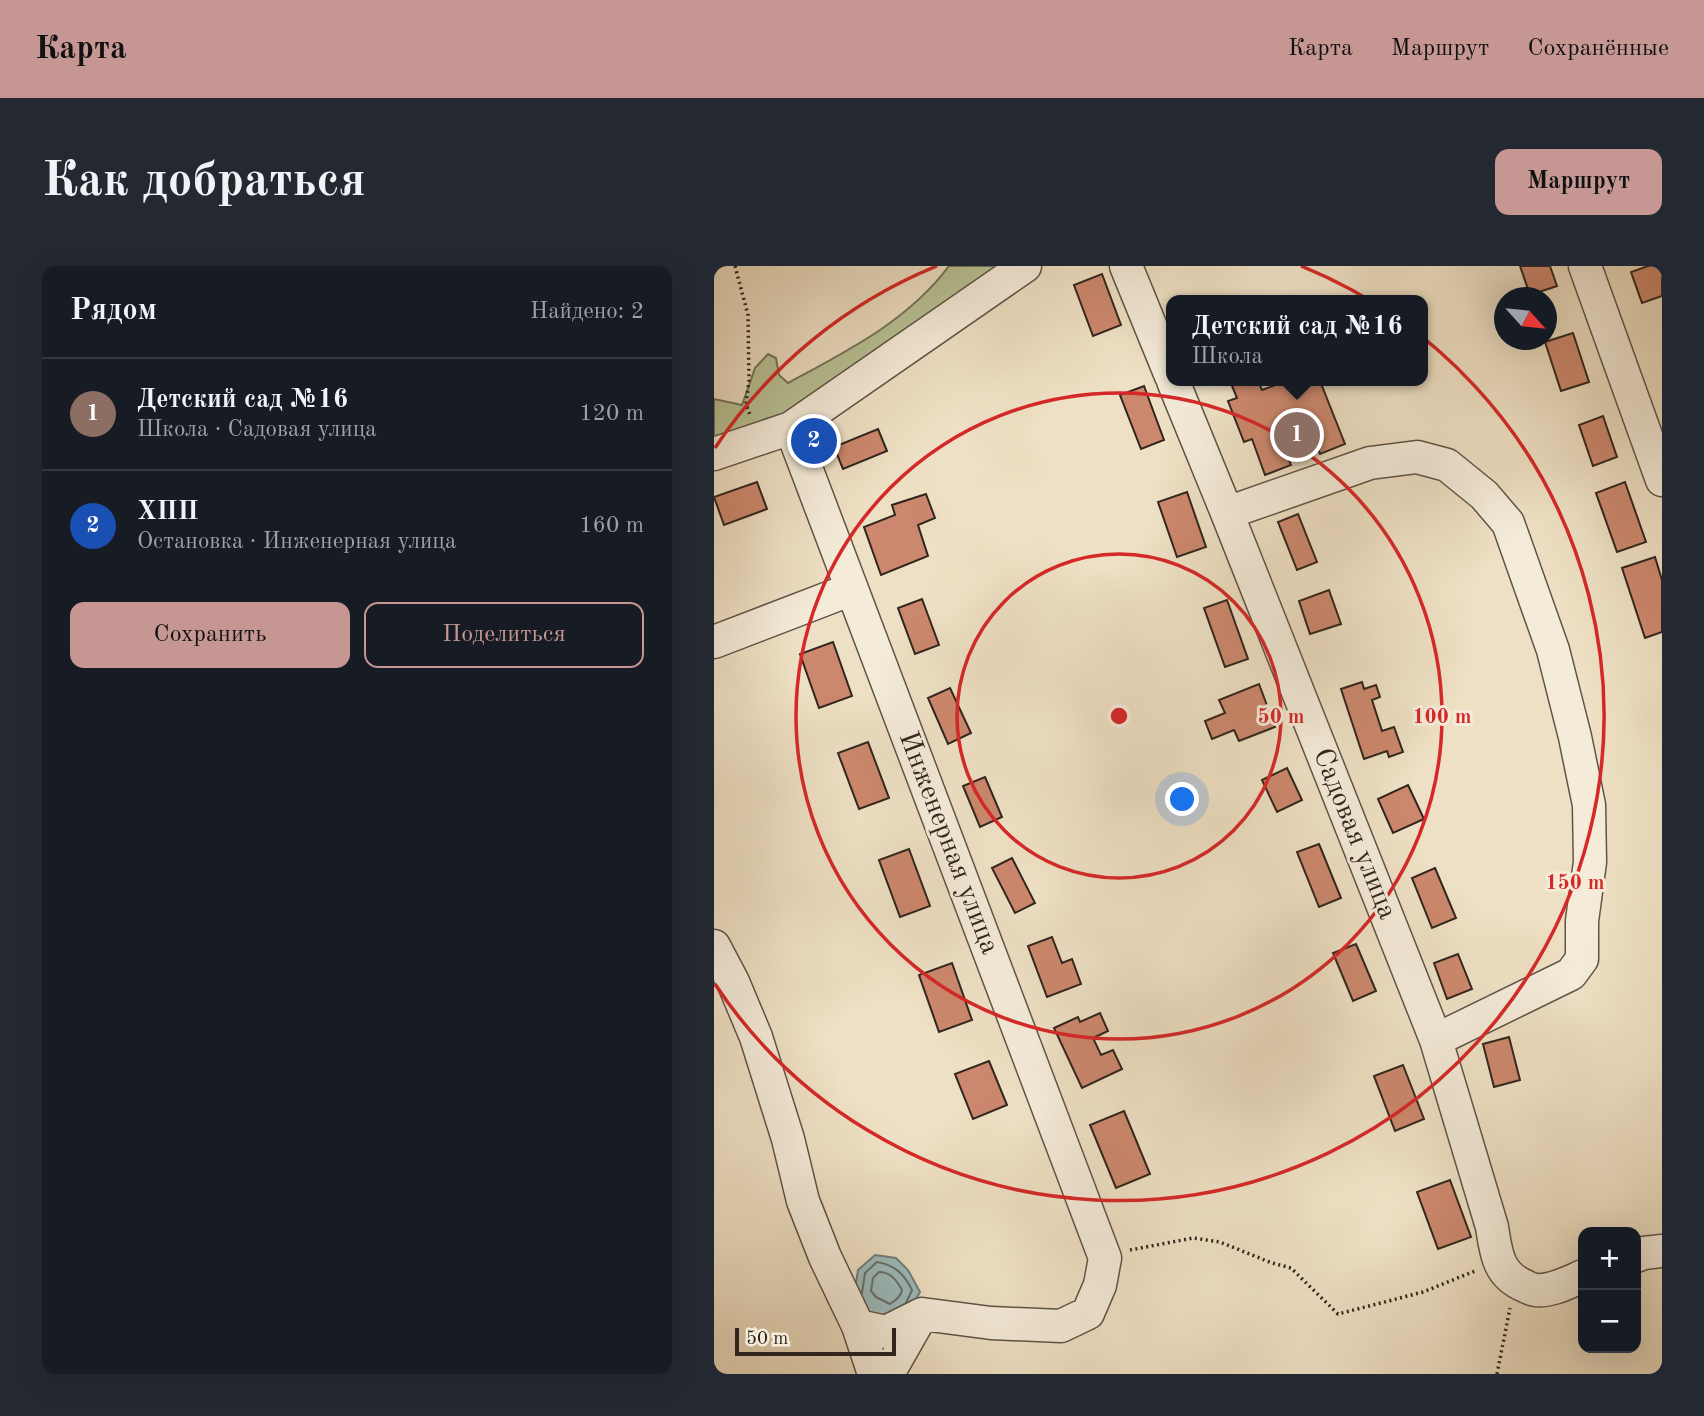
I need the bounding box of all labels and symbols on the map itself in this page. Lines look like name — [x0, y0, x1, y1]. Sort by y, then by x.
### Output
north arrow — [1494, 287, 1557, 350]
pin: 1 — [1274, 409, 1320, 461]
pin: 2 — [791, 415, 837, 467]
centre of rings — [1107, 704, 1131, 728]
text: 50 m — [1257, 707, 1305, 728]
text: 100 m — [1412, 707, 1472, 728]
street label: Инженерная улица — [893, 728, 1003, 958]
street label: Садовая улица — [1307, 745, 1401, 924]
your location — [1165, 782, 1199, 816]
text: 150 m — [1545, 873, 1605, 894]
scale bar — [735, 1325, 896, 1357]

